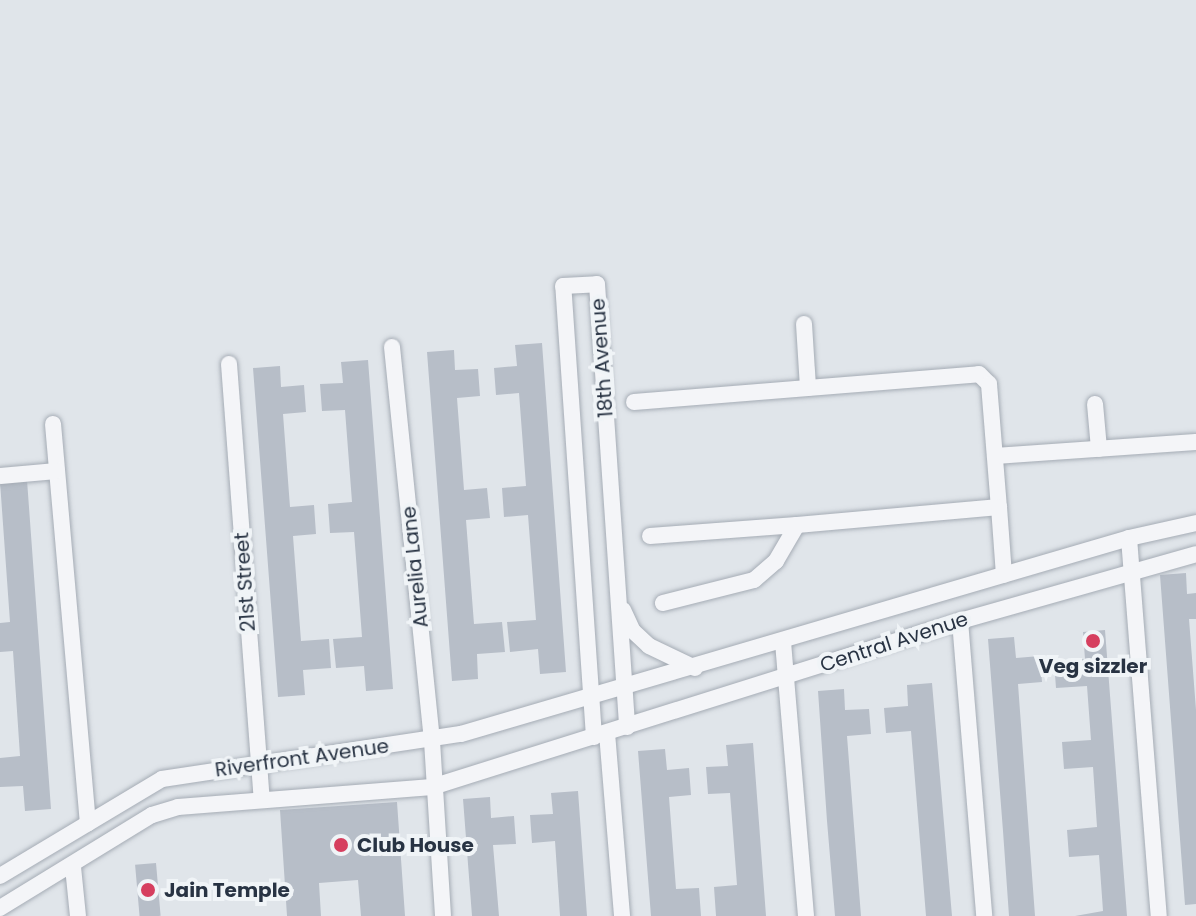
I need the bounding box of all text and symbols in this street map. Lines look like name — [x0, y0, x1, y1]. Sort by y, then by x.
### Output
street label: 18th Avenue — [586, 298, 618, 418]
street label: Aurelia Lane — [397, 505, 433, 629]
street label: 21st Street — [230, 532, 260, 632]
street label: Central Avenue — [817, 607, 971, 677]
marker: Veg sizzler — [1084, 632, 1102, 650]
place label: Veg sizzler — [1039, 654, 1147, 678]
street label: Riverfront Avenue — [213, 734, 391, 782]
place label: Club House — [357, 833, 474, 857]
marker: Club House — [332, 836, 350, 854]
place label: Jain Temple — [164, 878, 290, 902]
marker: Jain Temple — [139, 881, 157, 899]

